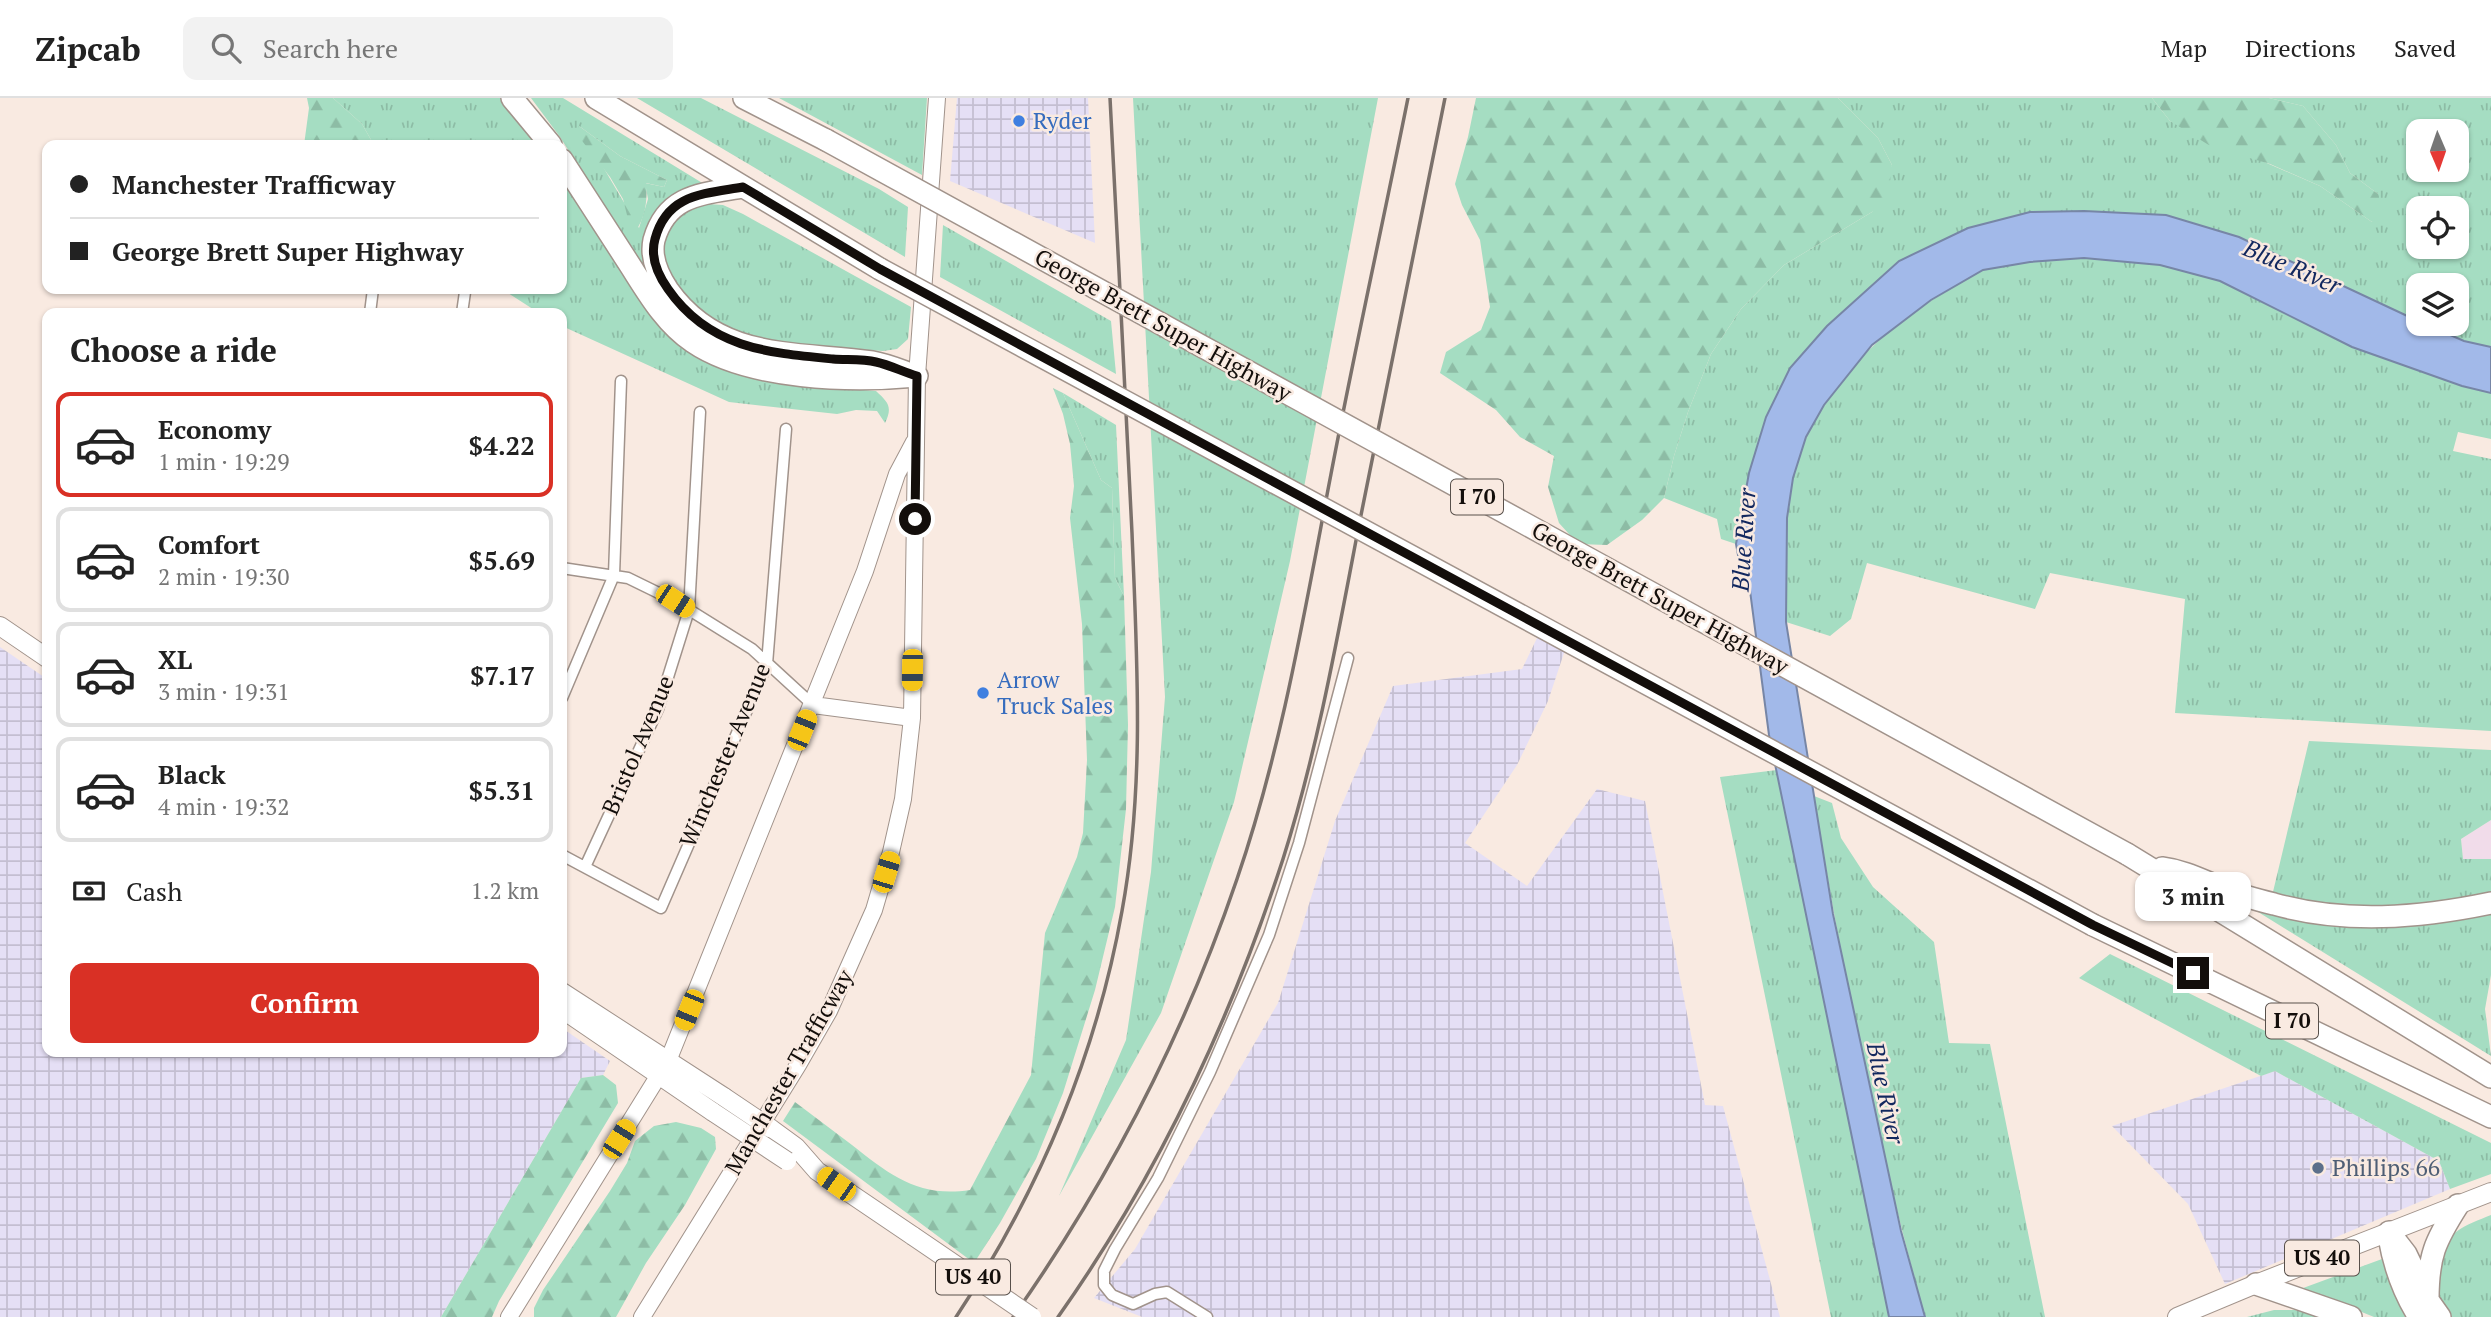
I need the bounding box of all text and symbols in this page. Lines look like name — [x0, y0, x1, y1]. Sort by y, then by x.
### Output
search box — [183, 17, 673, 80]
text: Zipcab — [35, 27, 141, 70]
icon: search — [207, 29, 245, 67]
text: Search here — [263, 31, 398, 65]
text: Map — [2161, 32, 2207, 64]
text: Directions — [2245, 32, 2356, 64]
text: Saved — [2394, 32, 2456, 64]
place label: Ryder — [1033, 105, 1092, 136]
marker: Ryder — [1011, 113, 1027, 129]
north arrow — [2406, 119, 2469, 182]
map controls — [2406, 119, 2469, 336]
text: Manchester Trafficway — [112, 167, 395, 201]
button: locate — [2406, 196, 2469, 259]
water label: Blue River — [2238, 231, 2348, 302]
text: George Brett Super Highway — [112, 234, 464, 268]
street label: George Brett Super Highway — [1029, 241, 1298, 408]
button: layers — [2406, 273, 2469, 336]
text: Choose a ride — [70, 329, 277, 371]
text: Economy — [158, 412, 271, 446]
icon: car — [74, 413, 137, 476]
text: $4.22 — [469, 428, 535, 462]
text: 1 min · 19:29 — [158, 446, 290, 477]
road number: I 70 — [1451, 480, 1503, 514]
water label: Blue River — [1723, 486, 1763, 594]
route start — [899, 503, 931, 535]
street label: George Brett Super Highway — [1526, 514, 1795, 681]
text: Comfort — [158, 527, 260, 561]
icon: car — [74, 528, 137, 591]
text: $5.69 — [469, 543, 535, 577]
text: 2 min · 19:30 — [158, 561, 290, 592]
car — [652, 581, 699, 621]
text: XL — [158, 642, 192, 676]
icon: car — [74, 643, 137, 706]
car — [902, 649, 923, 691]
text: $7.17 — [470, 658, 535, 692]
street label: Winchester Avenue — [672, 658, 777, 852]
place label: Arrow Truck Sales — [997, 664, 1113, 721]
street label: Bristol Avenue — [594, 670, 681, 819]
text: 3 min · 19:31 — [158, 676, 290, 707]
marker: Arrow Truck Sales — [975, 685, 991, 701]
car — [785, 707, 820, 753]
text: Black — [158, 757, 226, 791]
icon: car — [74, 758, 137, 821]
text: $5.31 — [469, 773, 535, 807]
text: 4 min · 19:32 — [158, 791, 290, 822]
car — [870, 849, 903, 895]
icon: cash — [70, 872, 108, 910]
callout: 3 min — [2135, 872, 2251, 920]
text: Cash — [126, 874, 182, 908]
text: 1.2 km — [471, 875, 539, 906]
text: 3 min — [2162, 881, 2224, 912]
route end — [2177, 957, 2209, 989]
button: Confirm — [70, 963, 539, 1043]
street label: Manchester Trafficway — [717, 963, 860, 1180]
car — [672, 987, 707, 1033]
road number: I 70 — [2266, 1004, 2318, 1038]
water label: Blue River — [1859, 1038, 1913, 1148]
car — [599, 1116, 640, 1162]
place label: Phillips 66 — [2332, 1152, 2440, 1183]
marker: Phillips 66 — [2310, 1160, 2326, 1176]
car — [813, 1163, 860, 1205]
road number: US 40 — [2285, 1240, 2359, 1276]
road number: US 40 — [936, 1260, 1010, 1294]

